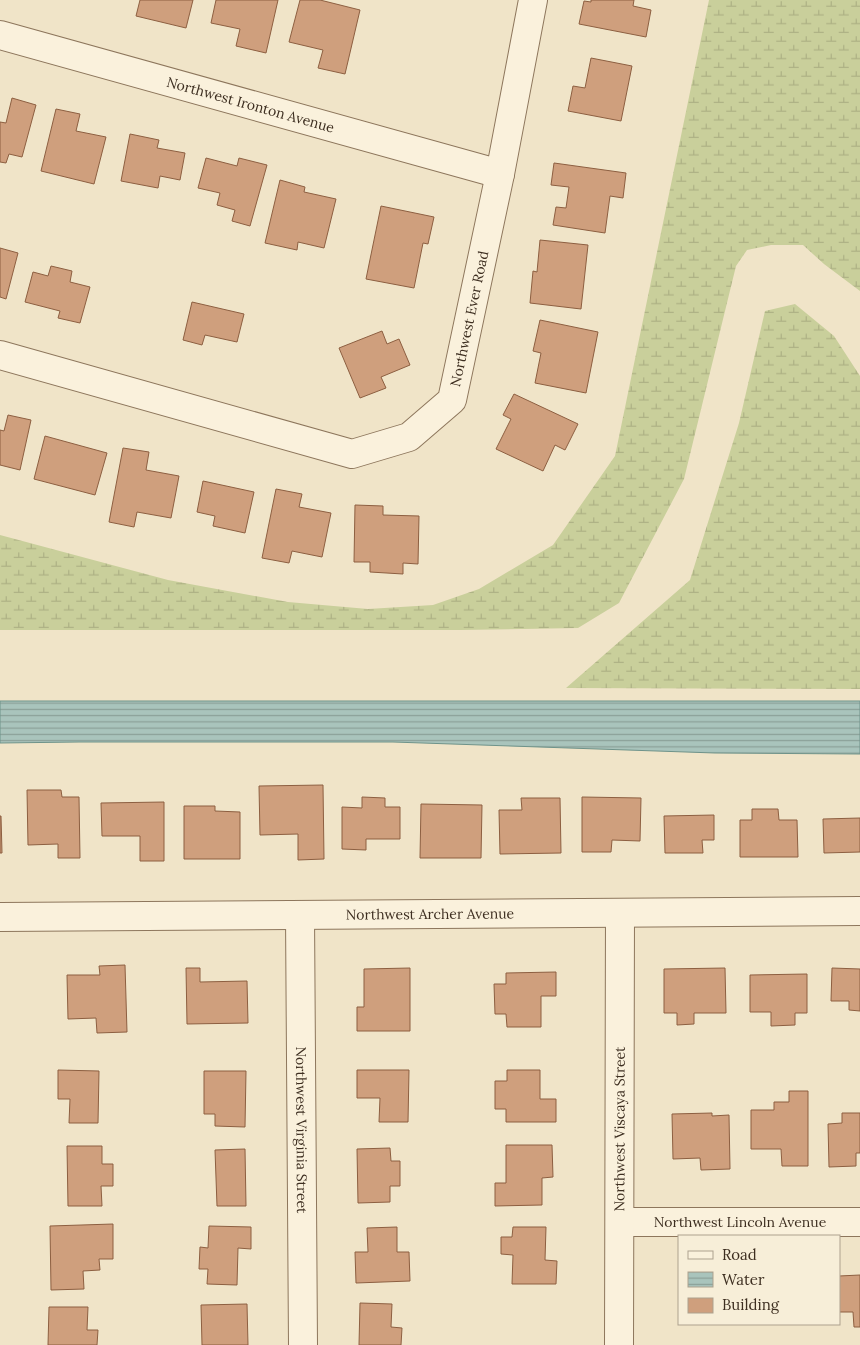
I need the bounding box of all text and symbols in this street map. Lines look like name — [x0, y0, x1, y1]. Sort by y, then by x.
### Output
street label: Northwest Ironton Avenue — [165, 73, 337, 137]
street label: Northwest Ever Road — [446, 249, 492, 388]
street label: Northwest Archer Avenue — [346, 904, 515, 924]
street label: Northwest Virginia Street — [292, 1046, 311, 1214]
street label: Northwest Viscaya Street — [610, 1046, 629, 1211]
street label: Northwest Lincoln Avenue — [654, 1213, 827, 1231]
legend — [678, 1235, 840, 1325]
text: Road — [722, 1245, 757, 1264]
text: Water — [722, 1270, 765, 1289]
text: Building — [722, 1295, 780, 1314]

